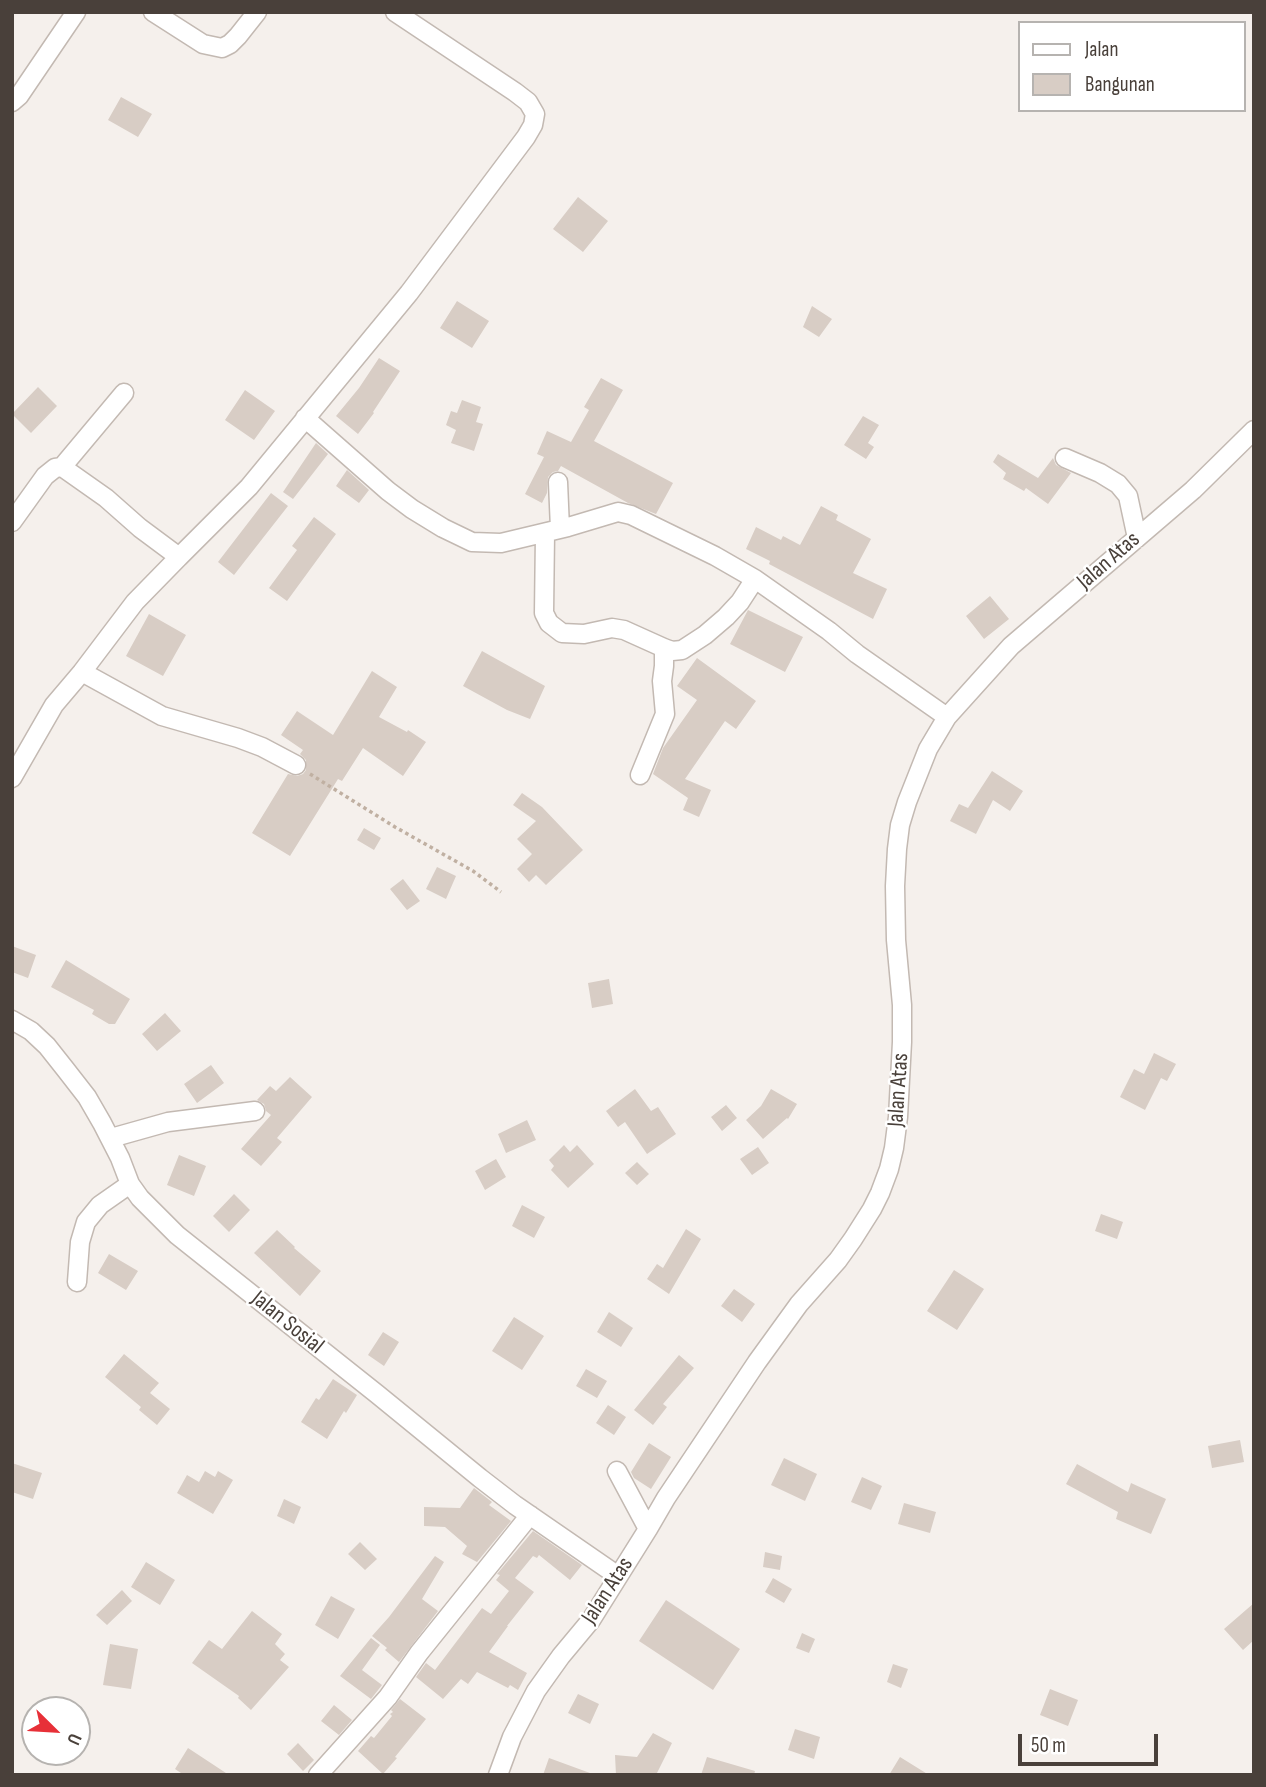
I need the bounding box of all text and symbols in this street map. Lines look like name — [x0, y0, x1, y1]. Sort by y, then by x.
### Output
legend — [1018, 21, 1245, 112]
text: Jalan — [1085, 37, 1118, 62]
text: Bangunan — [1085, 72, 1155, 97]
street label: Jalan Atas — [1072, 526, 1146, 596]
street label: Jalan Atas — [883, 1052, 915, 1128]
street label: Jalan Sosial — [245, 1285, 329, 1361]
street label: Jalan Atas — [576, 1552, 640, 1630]
north arrow — [21, 1696, 91, 1766]
scale bar — [1021, 1720, 1161, 1764]
text: U — [61, 1730, 86, 1748]
text: 50 m — [1031, 1733, 1066, 1758]

